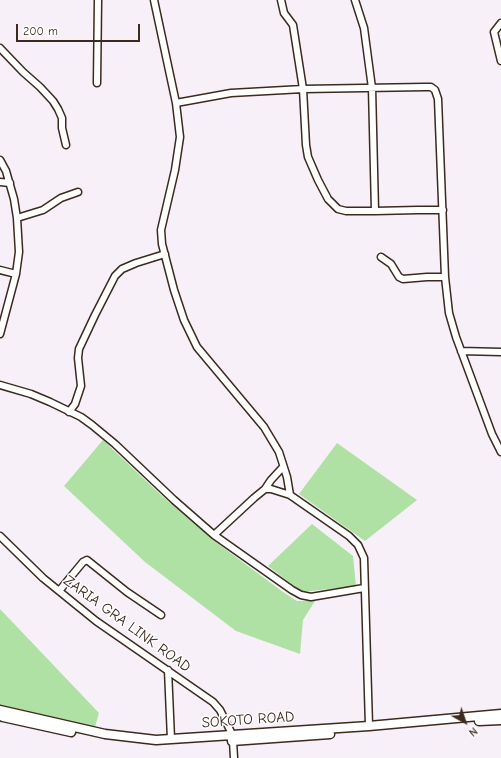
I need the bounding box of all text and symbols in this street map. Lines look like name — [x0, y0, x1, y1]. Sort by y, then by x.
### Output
scale bar — [18, 16, 142, 42]
text: 200 m — [23, 24, 58, 38]
street label: ZARIA GRA LINK ROAD — [60, 572, 194, 676]
north arrow — [445, 702, 485, 742]
street label: SOKOTO ROAD — [201, 708, 295, 732]
text: N — [466, 724, 480, 739]

